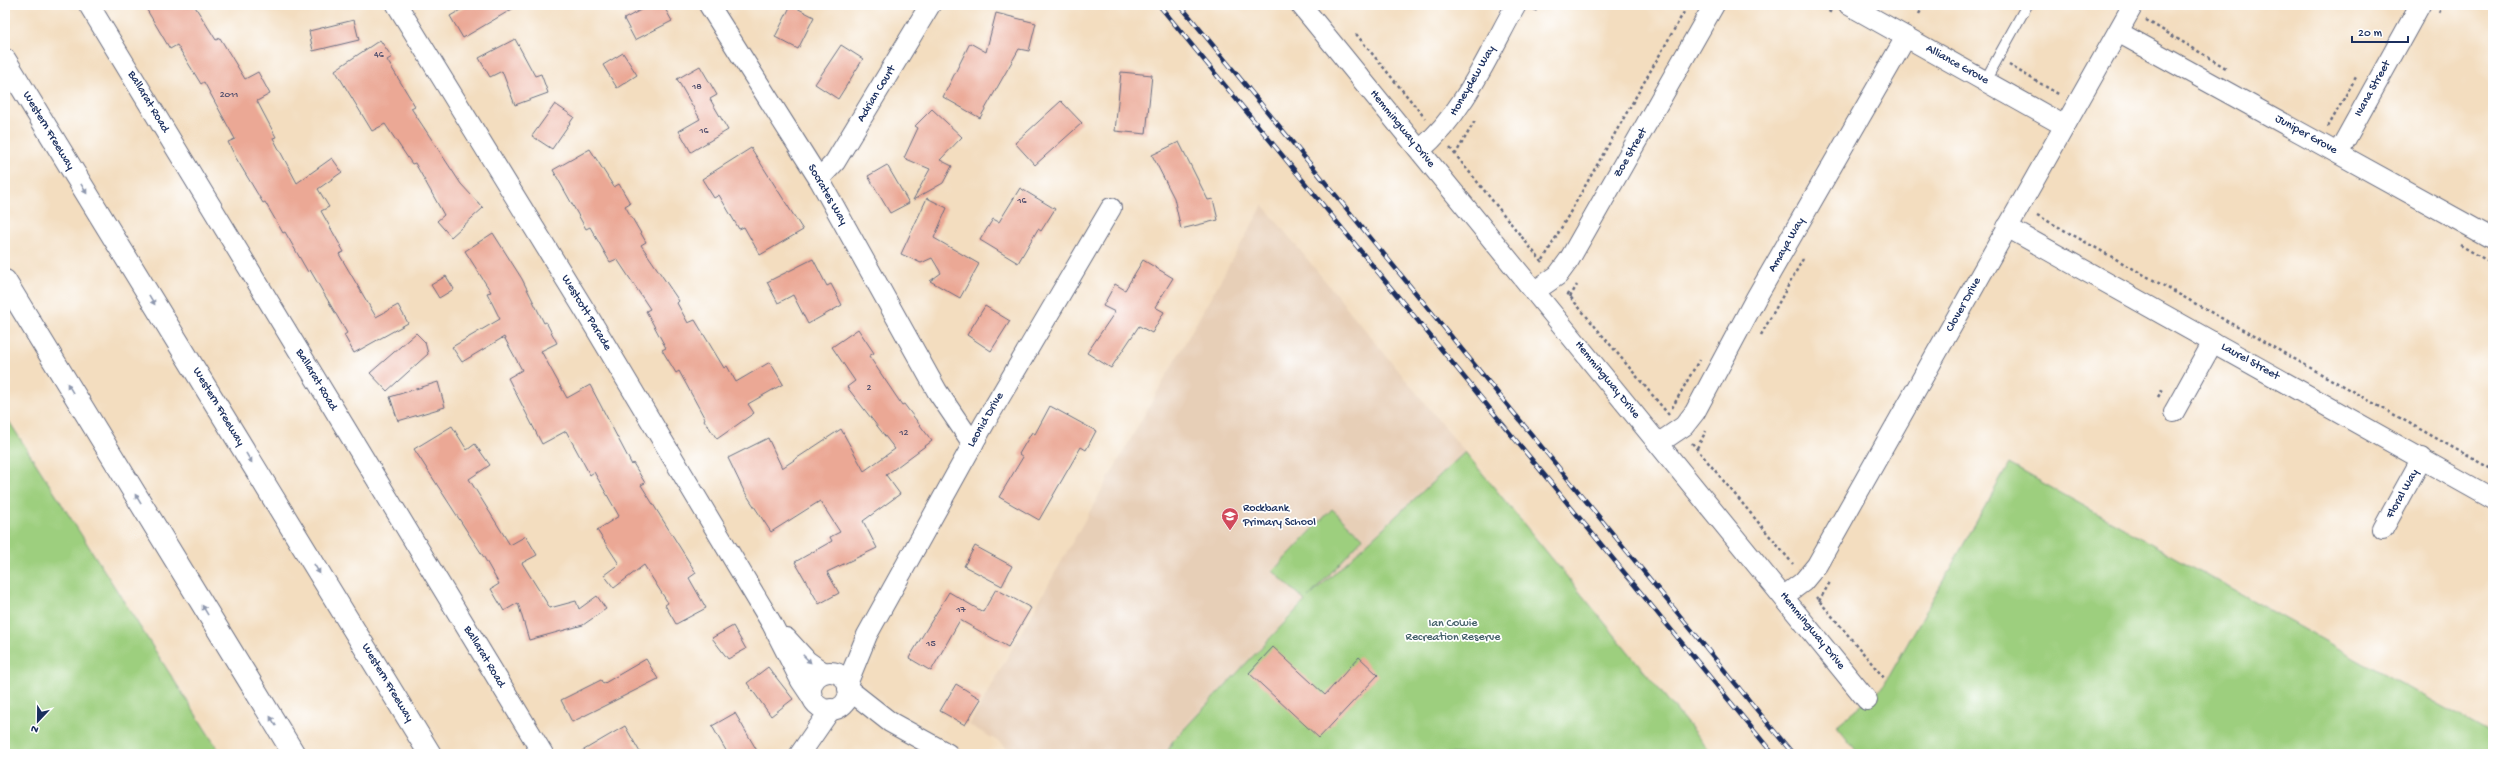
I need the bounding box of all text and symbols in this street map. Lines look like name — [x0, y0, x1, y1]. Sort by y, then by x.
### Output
scale bar — [2352, 18, 2408, 44]
text: 20 m — [2358, 27, 2383, 41]
street label: Alliance Grove — [1923, 42, 1992, 88]
street label: Honeydew Way — [1447, 43, 1499, 119]
house number: 46 — [374, 49, 385, 61]
street label: Ivana Street — [2352, 58, 2395, 120]
street label: Adrian Court — [855, 62, 900, 125]
street label: Ballarat Road — [124, 68, 172, 136]
house number: 18 — [691, 81, 702, 93]
street label: Hemmingway Drive — [1366, 87, 1438, 171]
street label: Western Freeway — [19, 89, 77, 173]
house number: 2011 — [220, 89, 238, 101]
street label: Juniper Grove — [2272, 112, 2340, 158]
house number: 16 — [698, 125, 709, 137]
street label: Zoe Street — [1611, 125, 1651, 180]
street label: Socrates Way — [804, 162, 850, 228]
one-way arrow — [80, 184, 88, 194]
house number: 16 — [1016, 195, 1027, 207]
street label: Amaya Way — [1766, 215, 1808, 275]
street label: Westcott Parade — [558, 273, 615, 354]
street label: Clover Drive — [1943, 275, 1985, 335]
one-way arrow — [148, 294, 155, 305]
street label: Hemmingway Drive — [1571, 338, 1643, 422]
street label: Laurel Street — [2218, 340, 2283, 384]
street label: Ballarat Road — [292, 346, 340, 414]
street label: Western Freeway — [189, 365, 247, 449]
one-way arrow — [67, 382, 74, 394]
house number: 2 — [867, 382, 872, 394]
street label: Leonid Drive — [965, 389, 1008, 450]
house number: 12 — [899, 427, 909, 439]
one-way arrow — [245, 453, 253, 463]
street label: Floral Way — [2383, 467, 2422, 522]
one-way arrow — [134, 493, 141, 505]
place label: Rockbank Primary School — [1242, 502, 1316, 530]
school or university icon: Rockbank Primary School — [1220, 506, 1240, 531]
one-way arrow — [313, 564, 321, 574]
street label: Hemmingway Drive — [1776, 589, 1848, 673]
one-way arrow — [202, 604, 209, 616]
house number: 17 — [955, 604, 966, 616]
park label: Ian Cowie Recreation Reserve — [1406, 617, 1501, 645]
street label: Ballarat Road — [460, 623, 508, 691]
house number: 15 — [925, 638, 936, 650]
street label: Western Freeway — [358, 641, 416, 725]
one-way arrow — [802, 655, 812, 664]
north arrow — [18, 701, 58, 741]
one-way arrow — [270, 715, 277, 727]
text: N — [29, 722, 41, 735]

